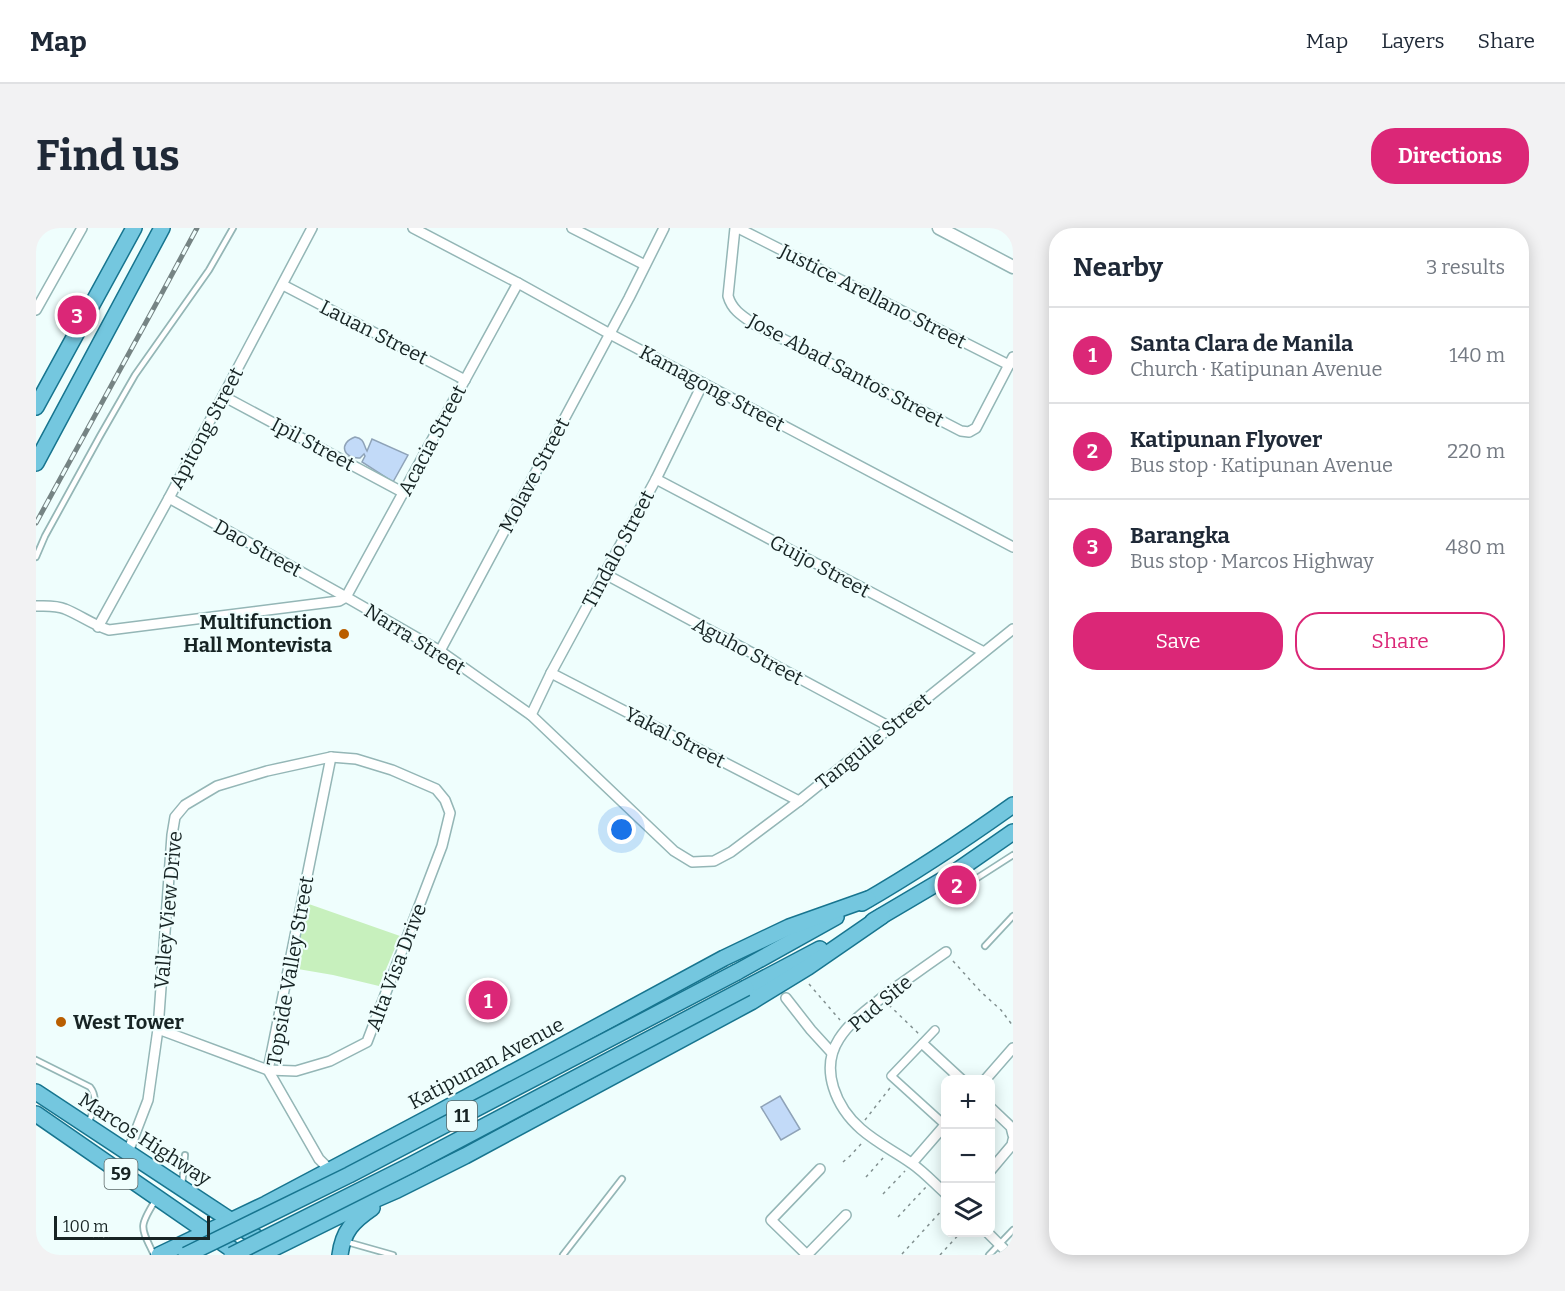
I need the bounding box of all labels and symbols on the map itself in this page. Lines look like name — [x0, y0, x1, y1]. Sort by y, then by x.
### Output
street label: Justice Arellano Street — [775, 238, 970, 354]
pin: 3 — [58, 292, 96, 338]
street label: Lauan Street — [316, 294, 432, 370]
street label: Jose Abad Santos Street — [743, 308, 948, 432]
street label: Kamagong Street — [635, 340, 789, 436]
street label: Apitong Street — [164, 363, 248, 493]
street label: Acacia Street — [393, 381, 471, 499]
street label: Ipil Street — [267, 412, 359, 476]
street label: Molave Street — [494, 414, 574, 536]
street label: Tindalo Street — [577, 486, 659, 612]
street label: Dao Street — [210, 514, 306, 582]
street label: Guijo Street — [765, 530, 874, 603]
street label: Narra Street — [360, 598, 470, 680]
place label: Multifunction Hall Montevista — [183, 610, 332, 657]
street label: Aguho Street — [689, 612, 807, 690]
marker: Multifunction Hall Montevista — [337, 627, 351, 641]
street label: Tanguile Street — [811, 687, 935, 795]
street label: Yakal Street — [621, 701, 729, 773]
your location — [607, 815, 636, 844]
street label: Valley View Drive — [149, 830, 187, 990]
pin: 2 — [938, 862, 976, 908]
street label: Topside Valley Street — [261, 874, 319, 1068]
street label: Alta Visa Drive — [361, 900, 431, 1034]
street label: Pud Site — [844, 970, 916, 1036]
pin: 1 — [468, 978, 508, 1022]
place label: West Tower — [73, 1010, 185, 1034]
street label: Katipunan Avenue — [404, 1012, 568, 1114]
marker: West Tower — [54, 1015, 68, 1029]
street label: Marcos Highway — [74, 1087, 216, 1191]
road number: 11 — [447, 1101, 477, 1131]
road number: 59 — [104, 1159, 137, 1189]
scale bar — [54, 1213, 210, 1240]

